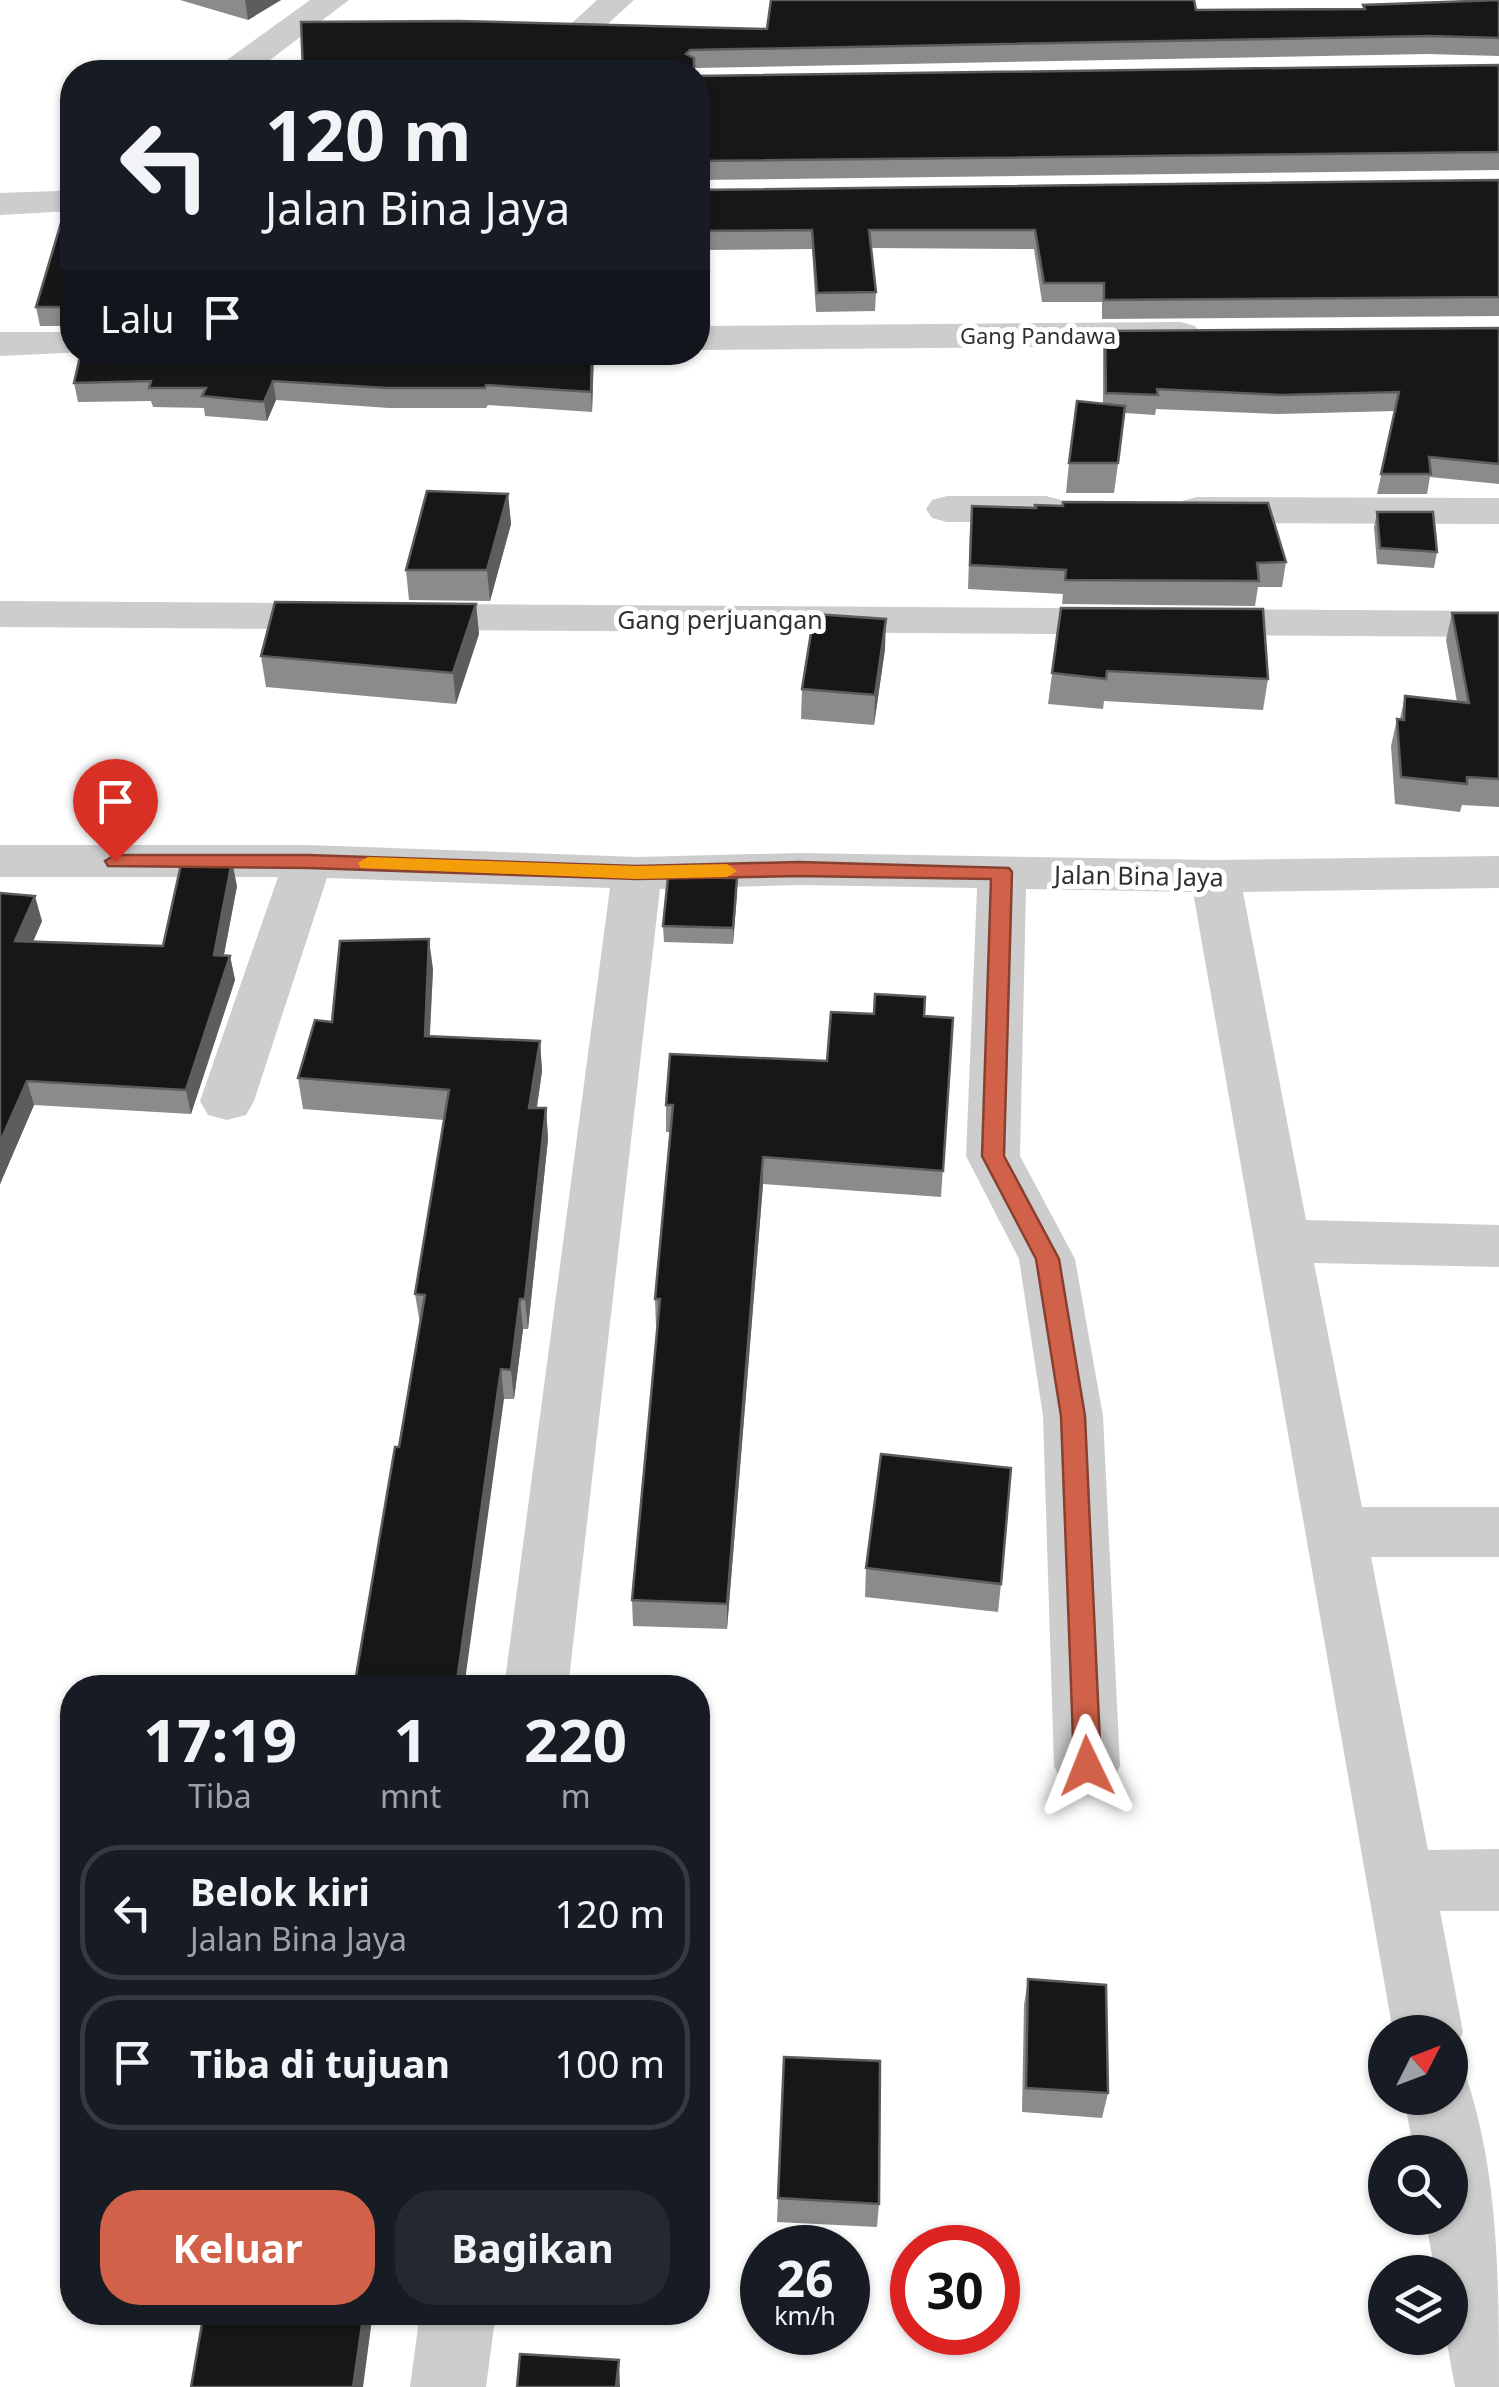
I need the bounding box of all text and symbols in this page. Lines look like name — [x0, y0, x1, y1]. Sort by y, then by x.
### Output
text: 120 m — [265, 86, 472, 182]
icon: left — [100, 100, 230, 230]
text: Jalan Bina Jaya — [265, 177, 570, 238]
icon: arrive — [195, 290, 250, 345]
text: Lalu — [100, 292, 175, 344]
street label: Gang Pandawa — [960, 320, 1116, 350]
street label: Gang perjuangan — [617, 602, 823, 636]
pin — [73, 759, 158, 862]
icon: arrive — [88, 774, 143, 829]
street label: Jalan Bina Jaya — [1052, 856, 1224, 893]
text: 17:19 — [143, 1698, 297, 1780]
text: 1 — [393, 1698, 428, 1780]
text: 220 — [524, 1698, 627, 1780]
position arrow — [1035, 1714, 1139, 1818]
text: Tiba — [188, 1774, 252, 1817]
text: mnt — [380, 1774, 441, 1817]
text: m — [561, 1774, 591, 1817]
text: Belok kiri — [190, 1865, 370, 1917]
icon: left — [105, 1885, 160, 1940]
text: 120 m — [554, 1887, 665, 1939]
text: Jalan Bina Jaya — [190, 1917, 407, 1960]
north arrow — [1368, 2015, 1468, 2115]
map controls — [1368, 2015, 1468, 2355]
icon: arrive — [105, 2035, 160, 2090]
text: Tiba di tujuan — [190, 2037, 450, 2089]
text: 100 m — [554, 2037, 665, 2089]
button: search — [1368, 2135, 1468, 2235]
button: Keluar — [100, 2190, 375, 2305]
button: Bagikan — [395, 2190, 670, 2305]
speed limit sign: 30 — [890, 2225, 1020, 2355]
text: 26 — [776, 2244, 834, 2312]
button: layers — [1368, 2255, 1468, 2355]
text: km/h — [774, 2298, 836, 2332]

